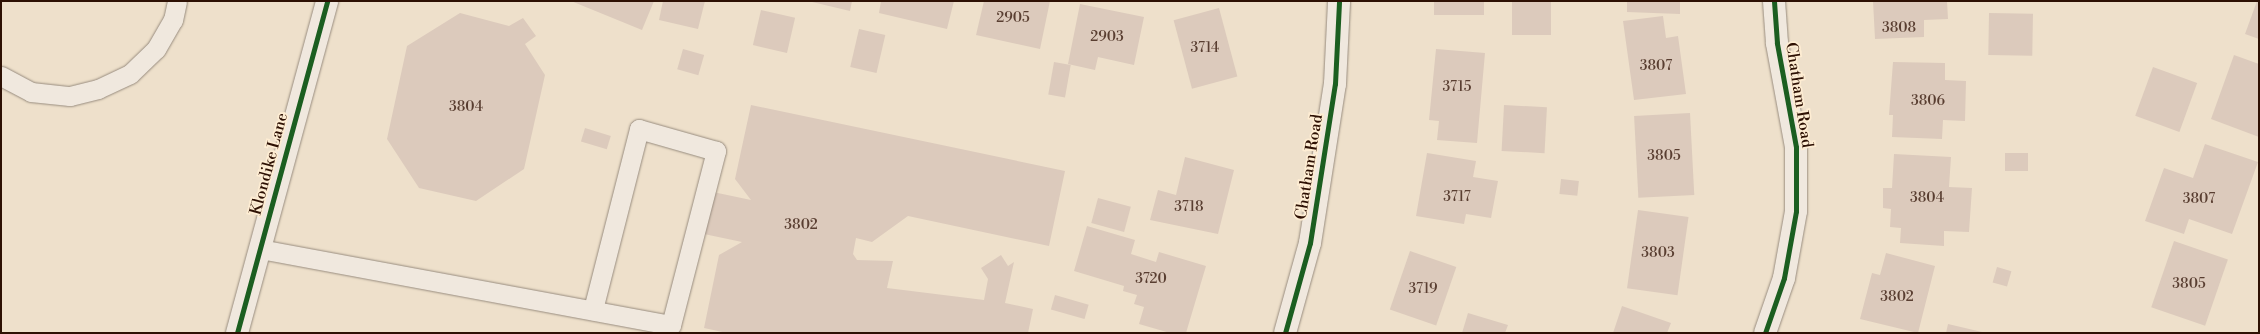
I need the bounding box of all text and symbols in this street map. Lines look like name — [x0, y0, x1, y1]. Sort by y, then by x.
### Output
house number: 2905 — [996, 10, 1030, 26]
house number: 3808 — [1882, 20, 1916, 36]
house number: 2903 — [1090, 29, 1124, 45]
house number: 3714 — [1191, 40, 1219, 56]
street label: Chatham Road — [1781, 41, 1817, 149]
house number: 3807 — [1640, 58, 1672, 74]
house number: 3715 — [1443, 79, 1471, 95]
house number: 3806 — [1911, 93, 1945, 109]
house number: 3804 — [449, 99, 483, 115]
street label: Klondike Lane — [246, 111, 292, 217]
street label: Chatham Road — [1291, 113, 1327, 221]
house number: 3805 — [1647, 148, 1681, 164]
house number: 3717 — [1443, 189, 1471, 205]
house number: 3804 — [1910, 190, 1944, 206]
house number: 3807 — [2183, 191, 2215, 207]
house number: 3718 — [1174, 199, 1204, 215]
house number: 3802 — [784, 217, 818, 233]
house number: 3803 — [1641, 245, 1675, 261]
house number: 3720 — [1135, 271, 1167, 287]
house number: 3805 — [2172, 276, 2206, 292]
house number: 3719 — [1408, 281, 1438, 297]
house number: 3802 — [1880, 289, 1914, 305]

